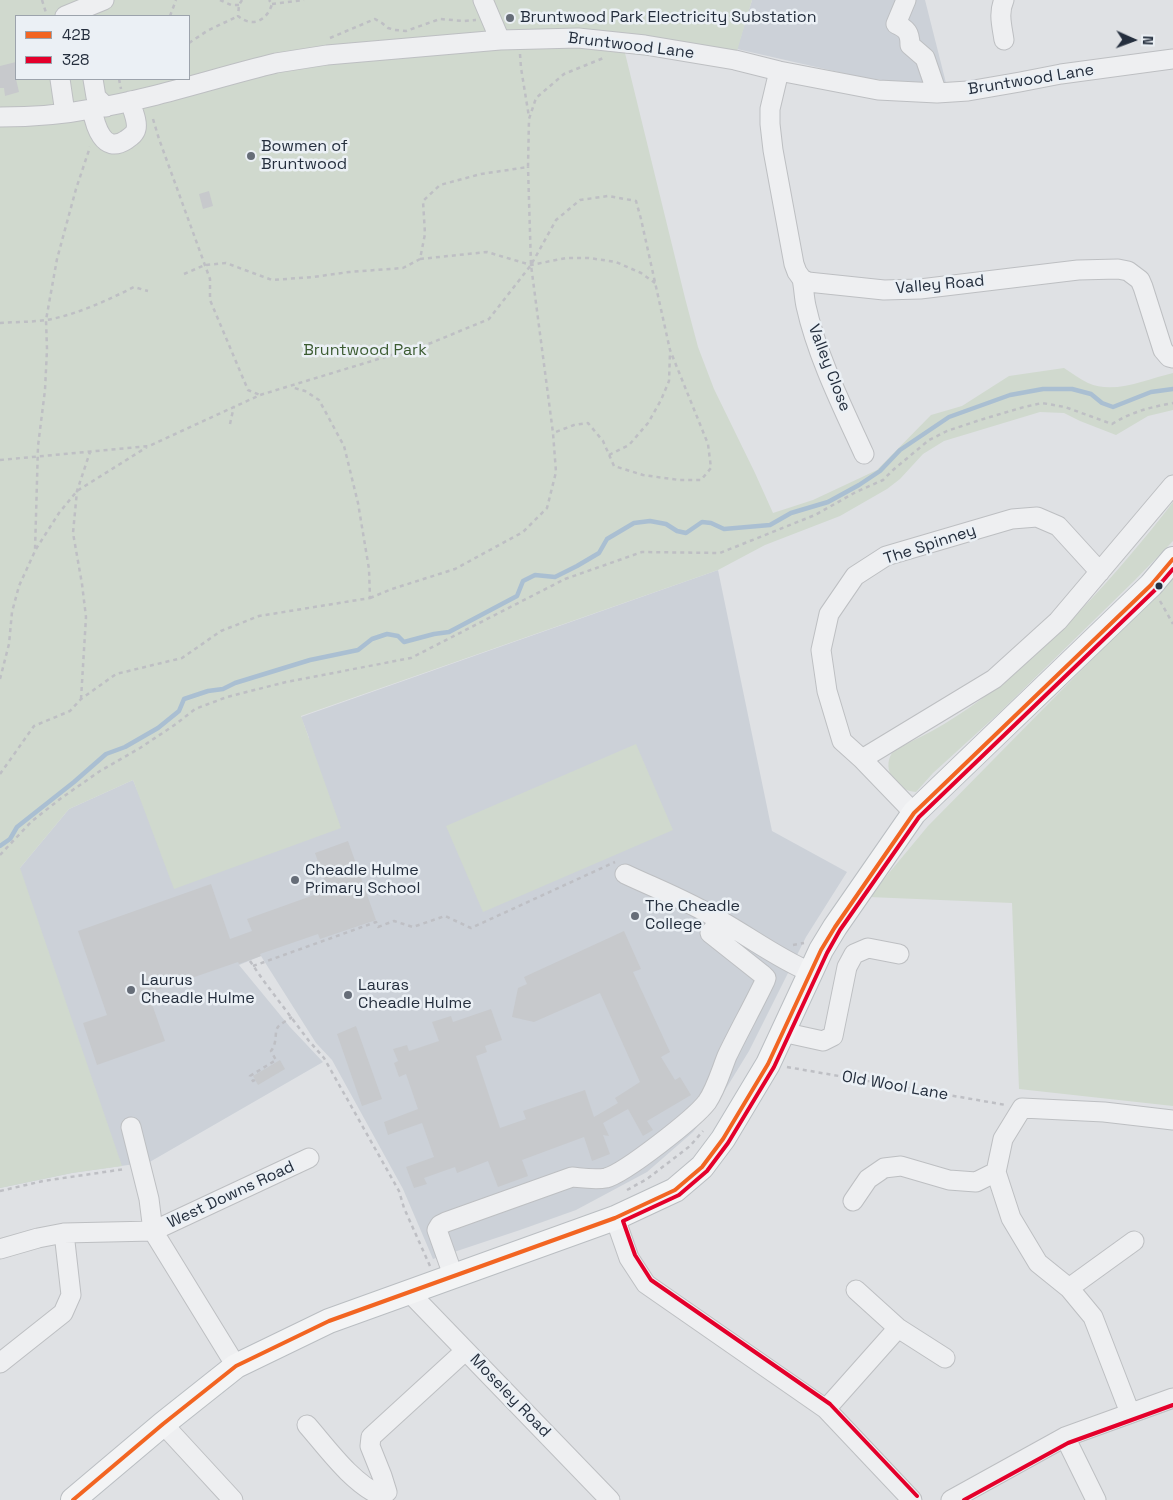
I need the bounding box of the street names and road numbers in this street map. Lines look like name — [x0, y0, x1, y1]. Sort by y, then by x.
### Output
street label: Bruntwood Lane — [567, 29, 695, 63]
street label: Bruntwood Lane — [967, 61, 1095, 99]
street label: Valley Road — [895, 272, 985, 298]
street label: Valley Close — [804, 322, 854, 414]
street label: The Spinney — [882, 521, 978, 569]
street label: Old Wool Lane — [840, 1067, 950, 1105]
street label: West Downs Road — [165, 1157, 297, 1233]
street label: Moseley Road — [466, 1350, 554, 1442]

